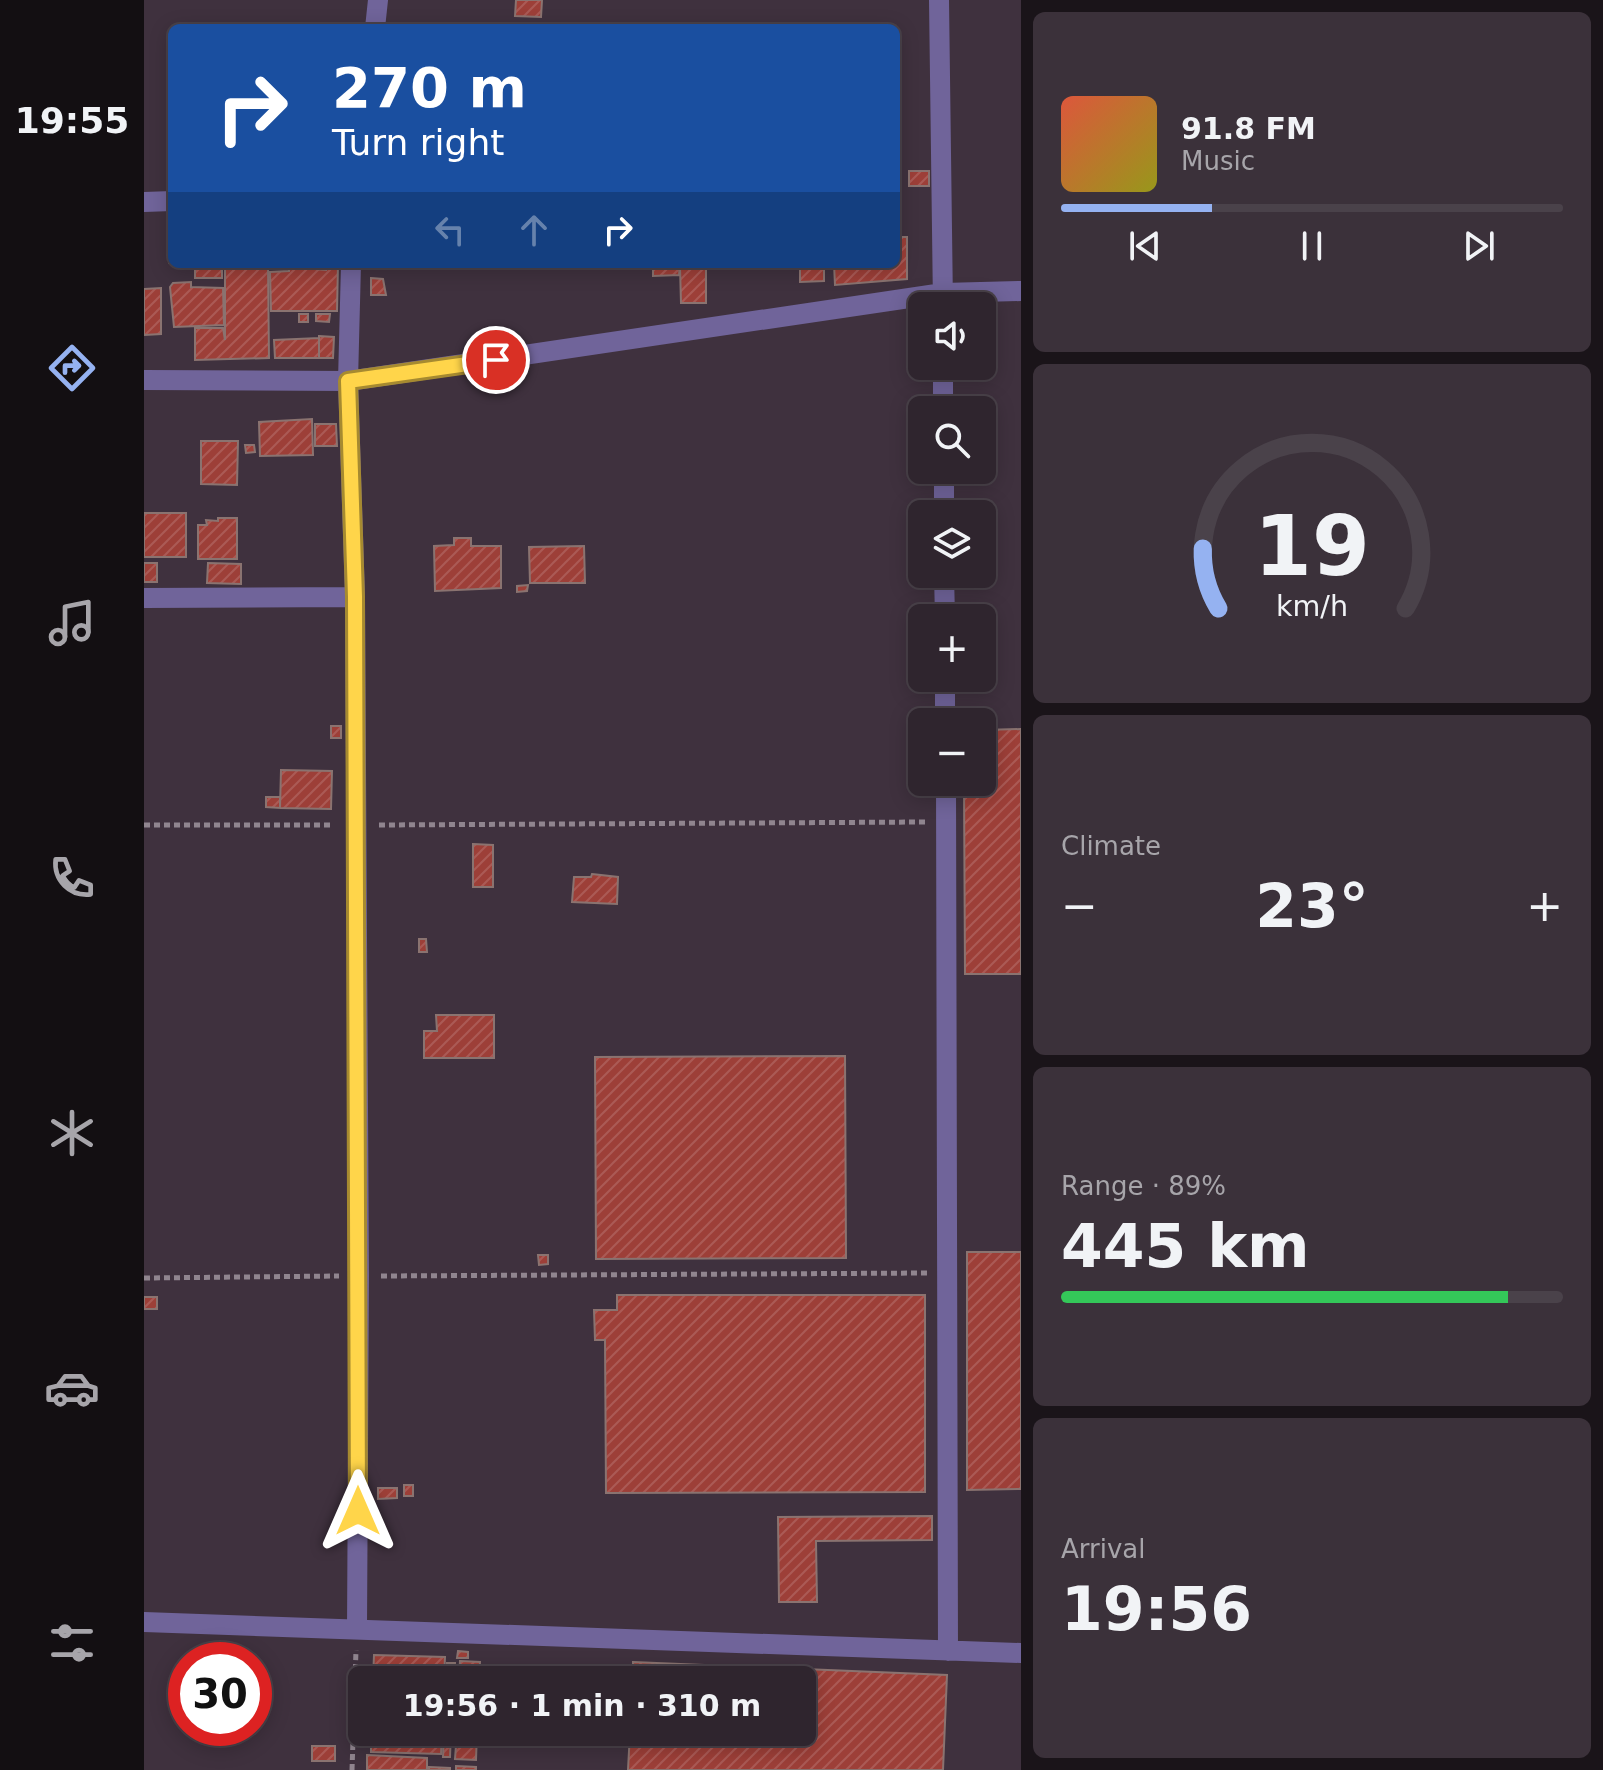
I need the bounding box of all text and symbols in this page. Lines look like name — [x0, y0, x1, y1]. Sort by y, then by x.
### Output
text: 270 m — [332, 55, 527, 120]
icon: right — [200, 56, 304, 160]
text: 19:55 — [15, 100, 129, 141]
text: 91.8 FM — [1181, 111, 1316, 146]
text: Turn right — [332, 122, 504, 163]
text: Music — [1181, 146, 1255, 176]
icon: left — [428, 208, 472, 252]
icon: ahead — [512, 208, 556, 252]
icon: right — [596, 208, 640, 252]
icon: previous — [1123, 224, 1167, 268]
icon: pause — [1290, 224, 1334, 268]
icon: next — [1457, 224, 1501, 268]
map controls — [908, 292, 996, 796]
button: sound — [908, 292, 996, 380]
pin — [462, 326, 530, 394]
icon: arrive — [474, 338, 518, 382]
icon: directions — [44, 340, 100, 396]
button: search — [908, 396, 996, 484]
text: 19 — [1254, 498, 1370, 595]
button: layers — [908, 500, 996, 588]
text: km/h — [1276, 590, 1348, 624]
icon: music — [44, 595, 100, 651]
button: + — [908, 604, 996, 692]
button: − — [908, 708, 996, 796]
text: Climate — [1061, 831, 1161, 861]
icon: phone — [44, 850, 100, 906]
text: 23° — [1255, 871, 1369, 941]
text: − — [1061, 880, 1098, 931]
text: + — [1526, 880, 1563, 931]
icon: climate — [44, 1105, 100, 1161]
text: Range · 89% — [1061, 1171, 1226, 1201]
text: 445 km — [1061, 1211, 1310, 1281]
icon: car — [44, 1360, 100, 1416]
position arrow — [316, 1469, 400, 1553]
text: Arrival — [1061, 1534, 1145, 1564]
text: 19:56 — [1061, 1574, 1252, 1644]
icon: filters — [44, 1615, 100, 1671]
speed limit sign: 30 — [168, 1642, 272, 1746]
text: 19:56 · 1 min · 310 m — [403, 1688, 761, 1723]

